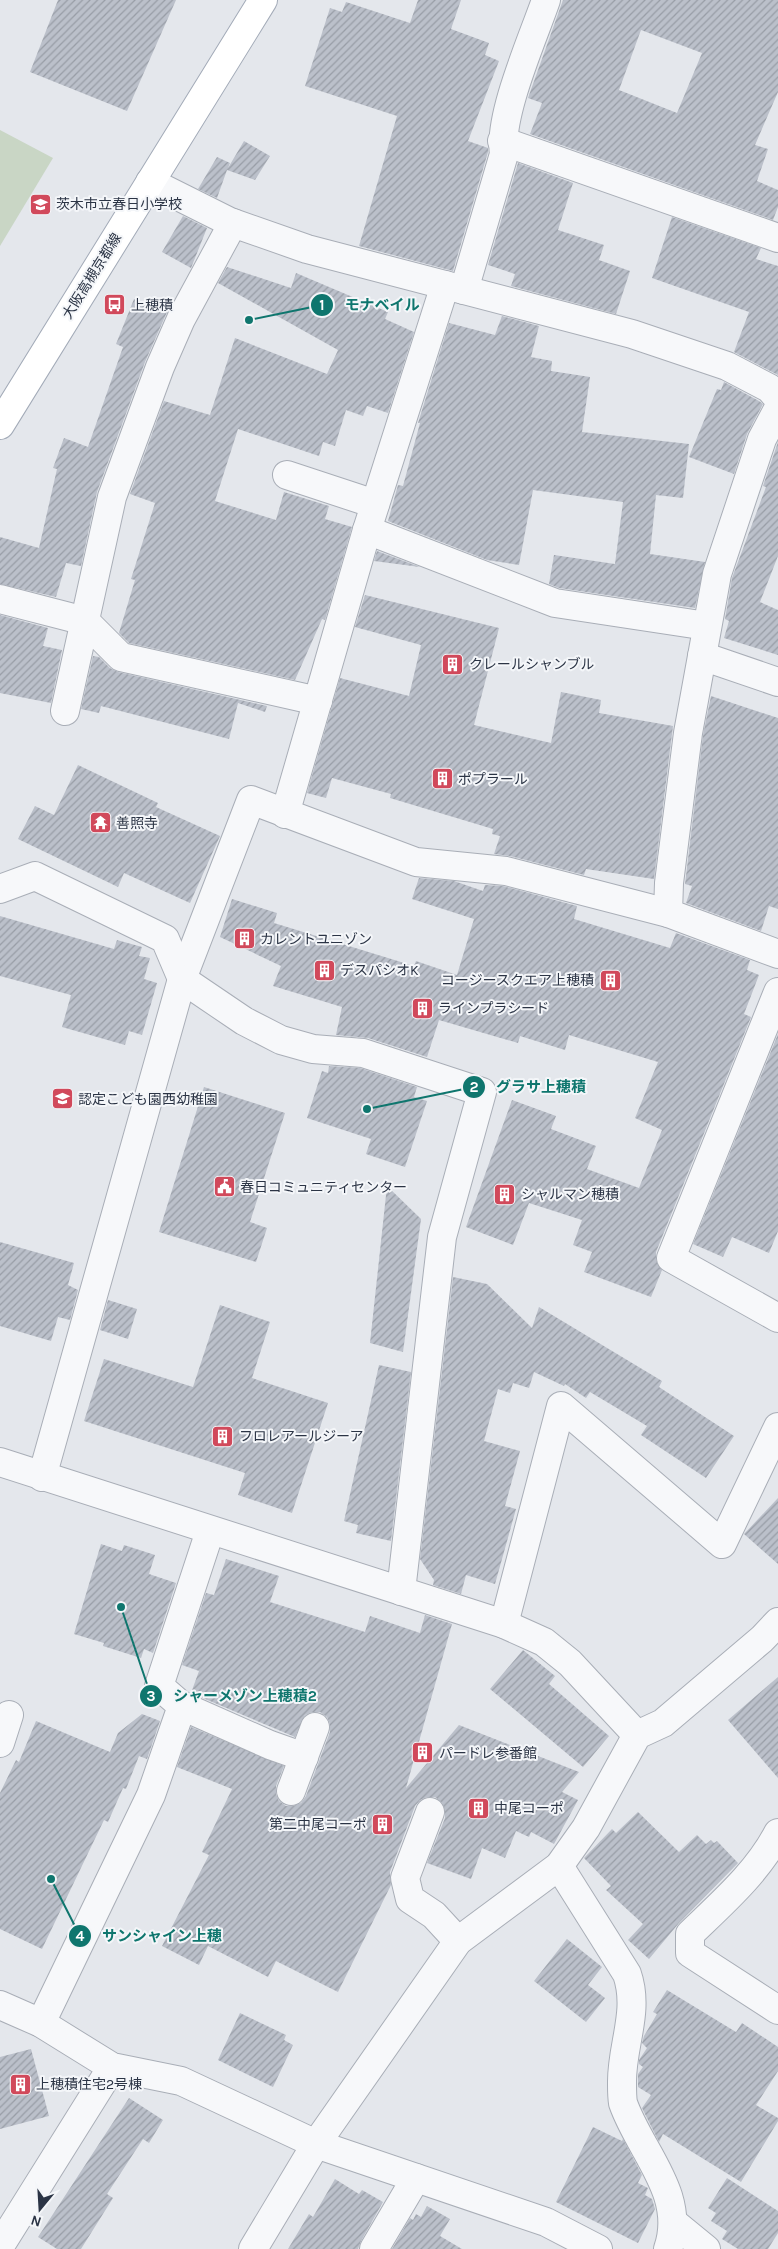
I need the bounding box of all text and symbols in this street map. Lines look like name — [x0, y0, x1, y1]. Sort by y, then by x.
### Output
school or university icon: 茨木市立春日小学校 — [28, 192, 52, 216]
place label: 茨木市立春日小学校 — [56, 196, 182, 213]
street label: 大阪高槻京都線 — [59, 230, 125, 322]
callout: モナベイル — [310, 290, 430, 320]
bus stop icon: 上穂積 — [103, 293, 127, 317]
text: 1 — [319, 296, 325, 314]
text: モナベイル — [344, 296, 420, 314]
place label: 上穂積 — [131, 297, 173, 314]
building icon: クレールシャンブル — [441, 652, 465, 676]
place label: クレールシャンブル — [469, 656, 595, 673]
building icon: ポプラール — [430, 767, 454, 791]
place label: ポプラール — [458, 771, 528, 788]
temple icon: 善照寺 — [88, 811, 112, 835]
place label: 善照寺 — [116, 815, 158, 832]
building icon: カレントユニゾン — [232, 927, 256, 951]
place label: カレントユニゾン — [260, 931, 372, 948]
building icon: デスパシオK — [312, 958, 336, 982]
place label: デスパシオK — [340, 962, 419, 979]
building icon: コージースクエア上穂積 — [598, 968, 622, 992]
place label: コージースクエア上穂積 — [441, 972, 594, 989]
building icon: ラインプラシード — [410, 996, 434, 1020]
place label: ラインプラシード — [438, 1000, 549, 1017]
callout: グラサ上穂積 — [461, 1072, 596, 1102]
text: 2 — [469, 1078, 479, 1096]
text: グラサ上穂積 — [496, 1078, 586, 1096]
school or university icon: 認定こども園西幼稚園 — [50, 1087, 74, 1111]
place label: 認定こども園西幼稚園 — [78, 1091, 218, 1108]
public building icon: 春日コミュニティセンター — [212, 1175, 236, 1199]
place label: 春日コミュニティセンター — [240, 1179, 407, 1196]
building icon: シャルマン穂積 — [493, 1182, 517, 1206]
place label: シャルマン穂積 — [521, 1186, 619, 1203]
building icon: フロレアールジーア — [211, 1424, 235, 1448]
place label: フロレアールジーア — [239, 1428, 364, 1445]
callout: シャーメゾン上穂積2 — [138, 1681, 327, 1711]
text: 3 — [146, 1687, 156, 1705]
text: シャーメゾン上穂積2 — [173, 1687, 317, 1705]
building icon: パードレ参番館 — [411, 1741, 435, 1765]
place label: パードレ参番館 — [439, 1745, 537, 1762]
building icon: 中尾コーポ — [466, 1796, 490, 1820]
place label: 中尾コーポ — [494, 1800, 564, 1817]
building icon: 第二中尾コーポ — [371, 1812, 395, 1836]
place label: 第二中尾コーポ — [269, 1816, 367, 1833]
callout: サンシャイン上穂 — [67, 1921, 232, 1951]
text: 4 — [76, 1927, 85, 1945]
text: サンシャイン上穂 — [102, 1927, 222, 1945]
building icon: 上穂積住宅2号棟 — [8, 2072, 32, 2096]
place label: 上穂積住宅2号棟 — [36, 2076, 142, 2093]
north arrow — [15, 2184, 65, 2234]
text: N — [29, 2211, 44, 2231]

